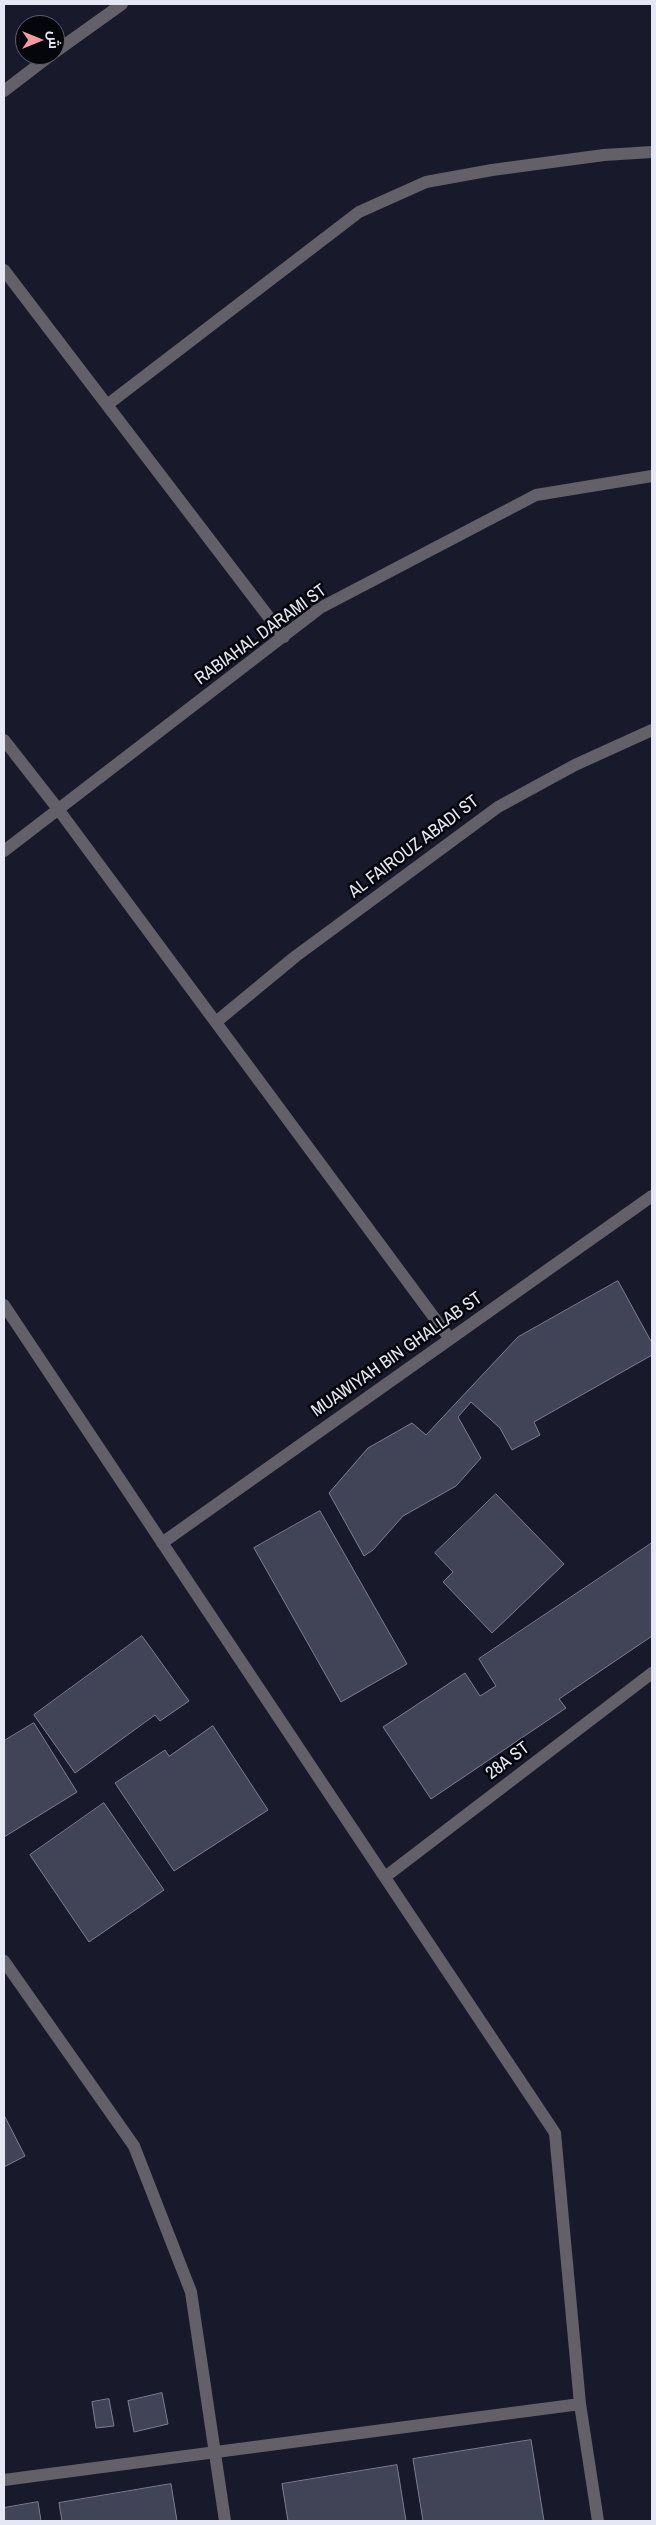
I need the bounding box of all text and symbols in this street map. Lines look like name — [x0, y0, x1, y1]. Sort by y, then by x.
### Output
north arrow — [15, 15, 65, 65]
text: ش — [45, 31, 63, 49]
street label: RABIAHAL DARAMI ST — [191, 580, 331, 690]
street label: AL FAIROUZ ABADI ST — [345, 791, 483, 903]
street label: MUAWIYAH BIN GHALLAB ST — [307, 1288, 487, 1422]
street label: 28A ST — [482, 1738, 534, 1784]

